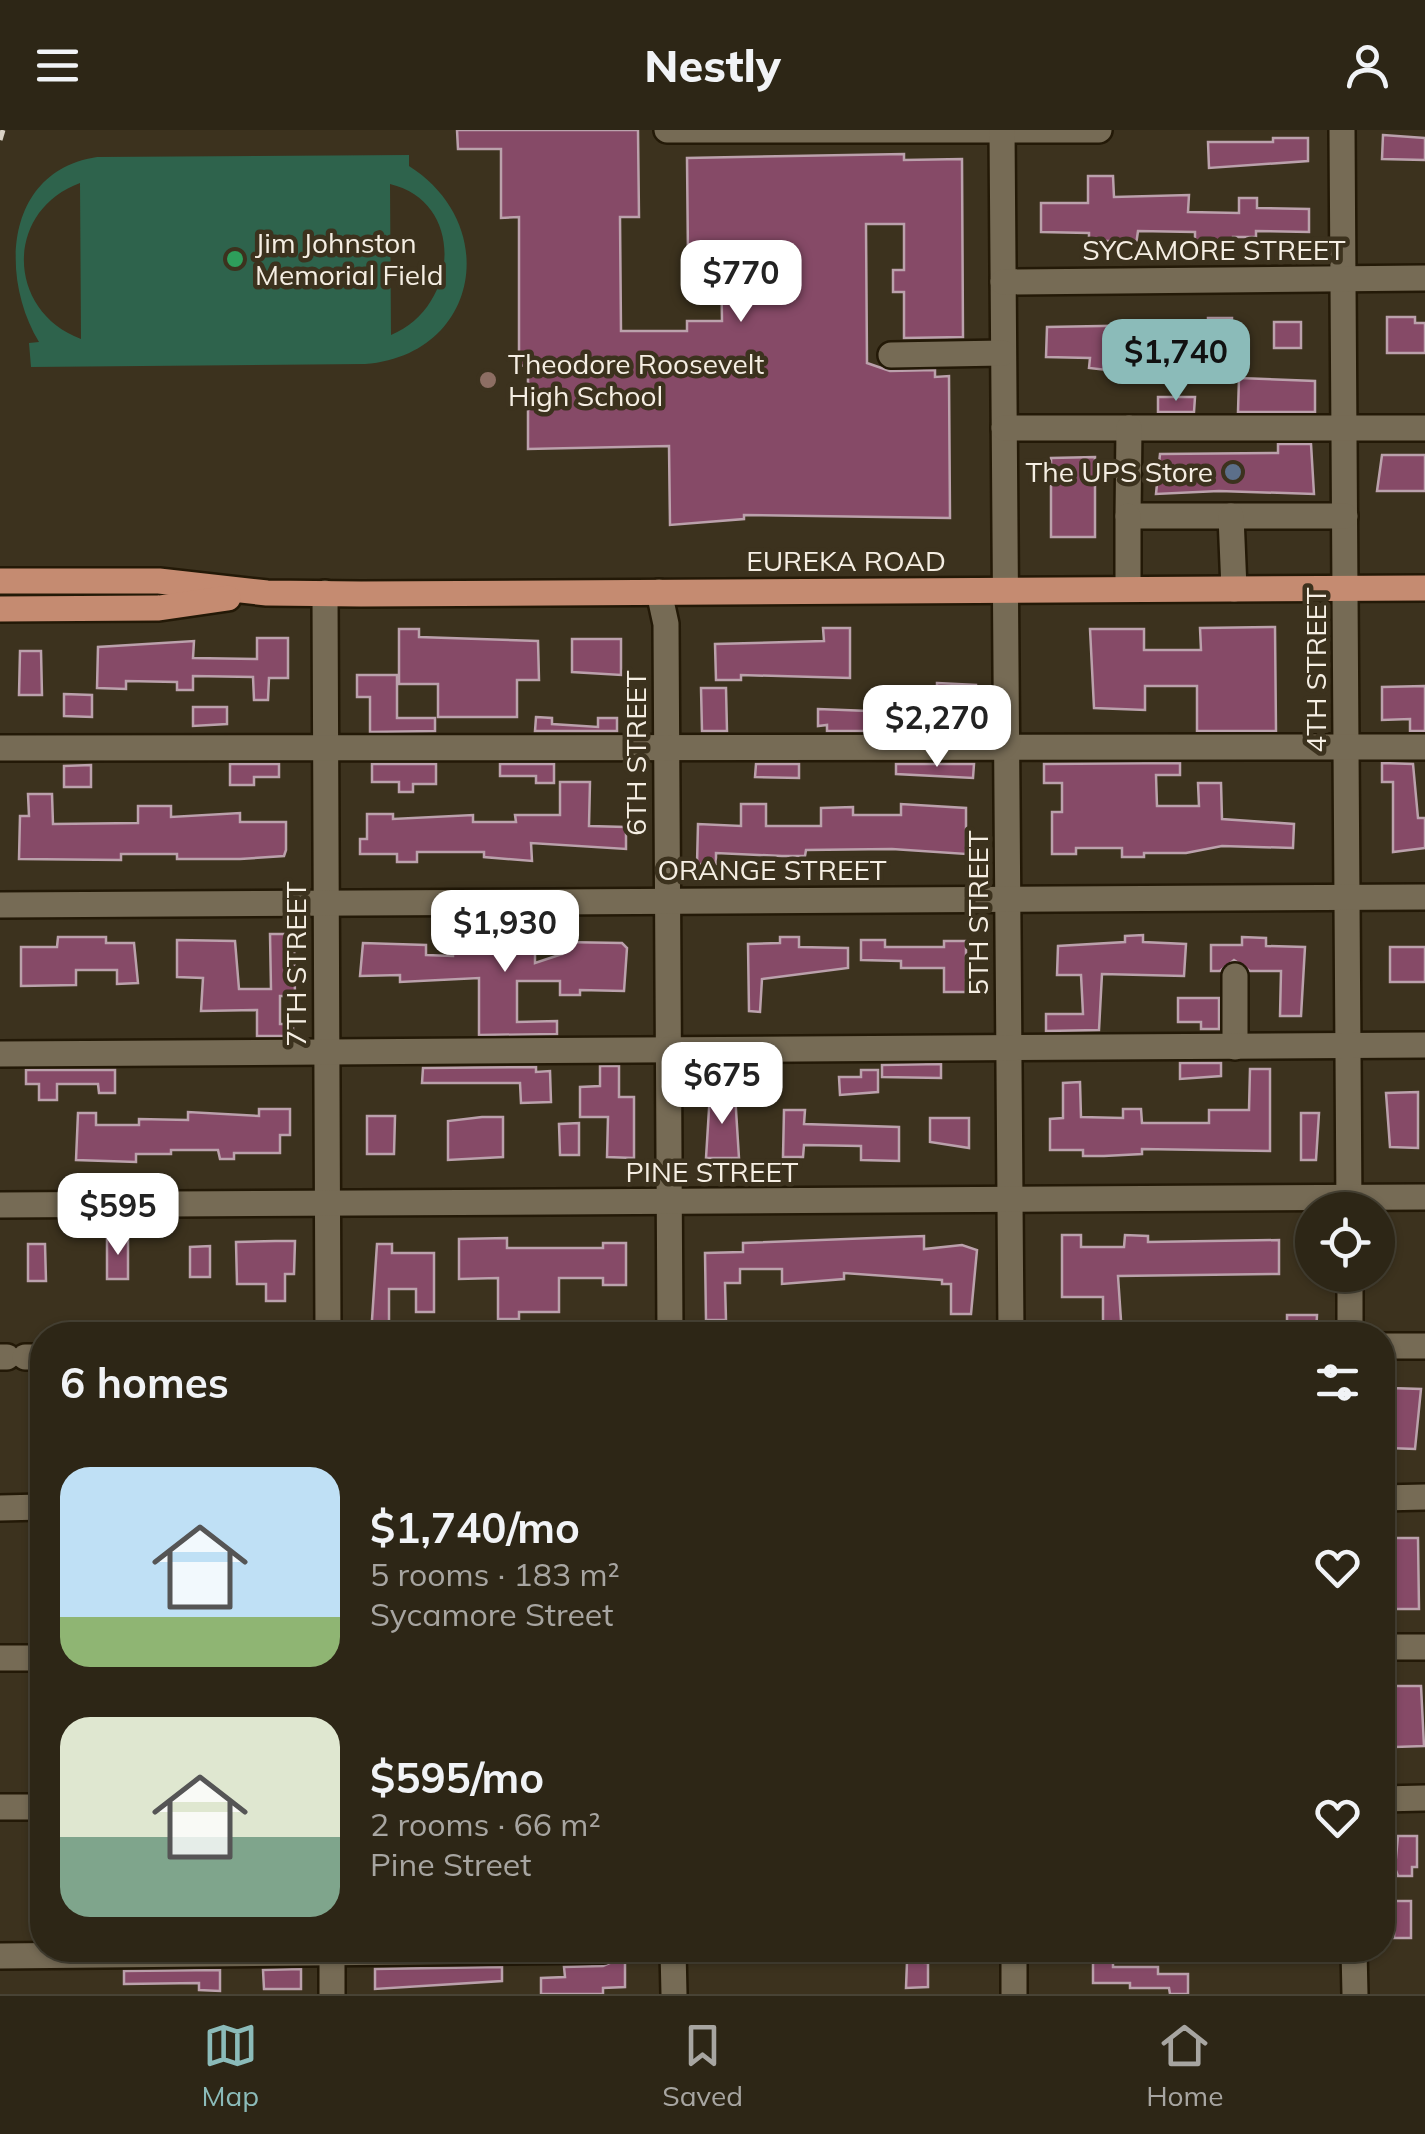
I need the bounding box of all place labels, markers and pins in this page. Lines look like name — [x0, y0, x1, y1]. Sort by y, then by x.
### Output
place label: Jim Johnston Memorial Field — [255, 225, 444, 292]
pin: $770 — [682, 240, 800, 325]
marker: Jim Johnston Memorial Field — [224, 248, 246, 270]
pin: $1,740 — [1095, 319, 1257, 404]
place label: Theodore Roosevelt High School — [508, 346, 764, 413]
marker: Theodore Roosevelt High School — [477, 369, 499, 391]
place label: The UPS Store — [1025, 454, 1213, 489]
marker: The UPS Store — [1222, 461, 1244, 483]
pin: $2,270 — [856, 685, 1018, 770]
pin: $1,930 — [424, 890, 586, 975]
pin: $675 — [663, 1042, 781, 1127]
pin: $595 — [59, 1173, 177, 1258]

